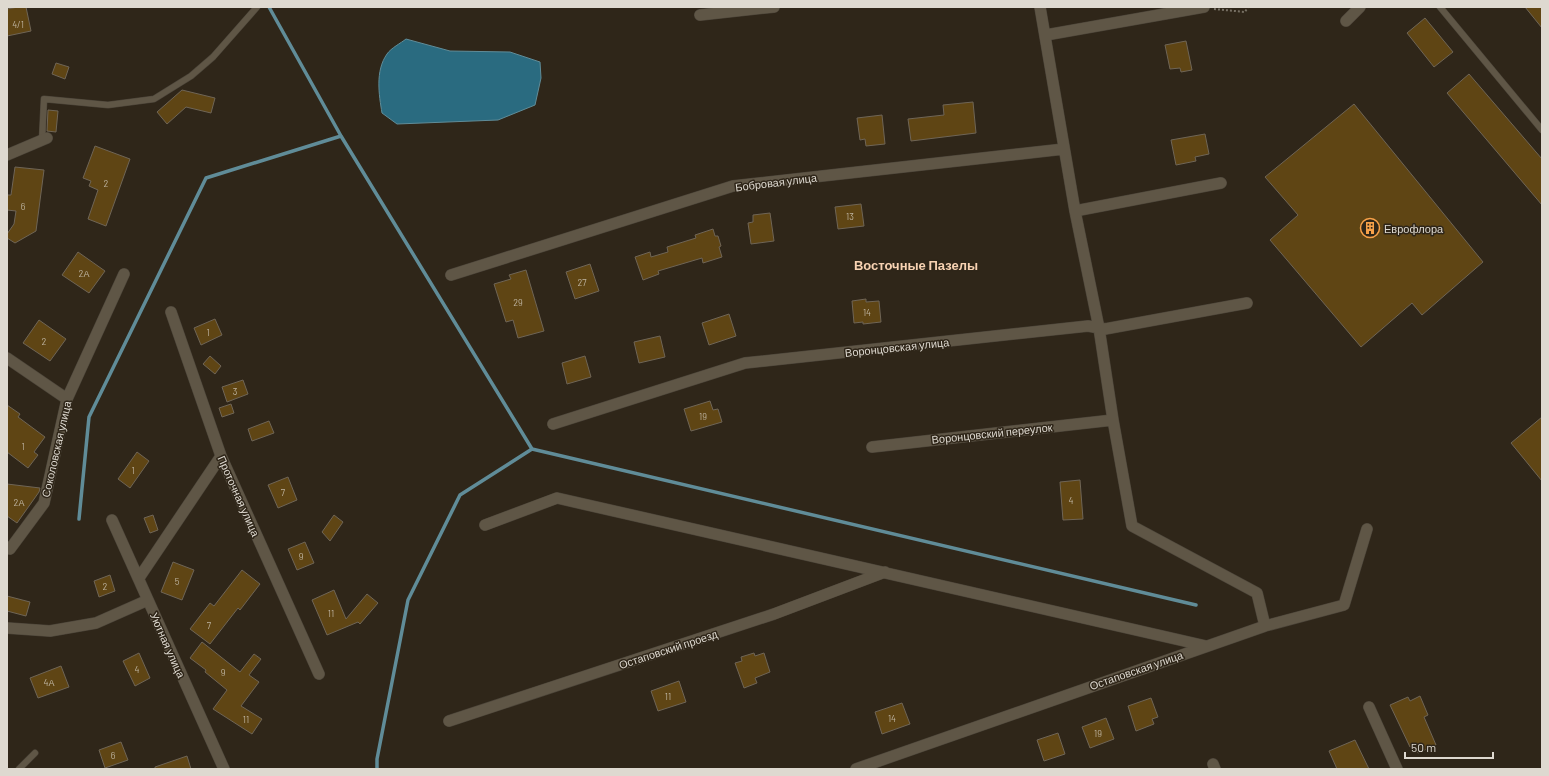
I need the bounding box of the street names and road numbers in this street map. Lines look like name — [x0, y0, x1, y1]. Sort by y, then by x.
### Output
street label: Бобровая улица — [734, 170, 818, 193]
street label: Воронцовская улица — [844, 335, 951, 359]
street label: Соколовская улица — [39, 399, 74, 498]
street label: Воронцовский переулок — [931, 420, 1053, 446]
street label: Проточная улица — [215, 454, 263, 539]
street label: Уютная улица — [148, 610, 189, 680]
street label: Остаповский проезд — [617, 627, 720, 671]
street label: Остаповская улица — [1088, 648, 1185, 692]

